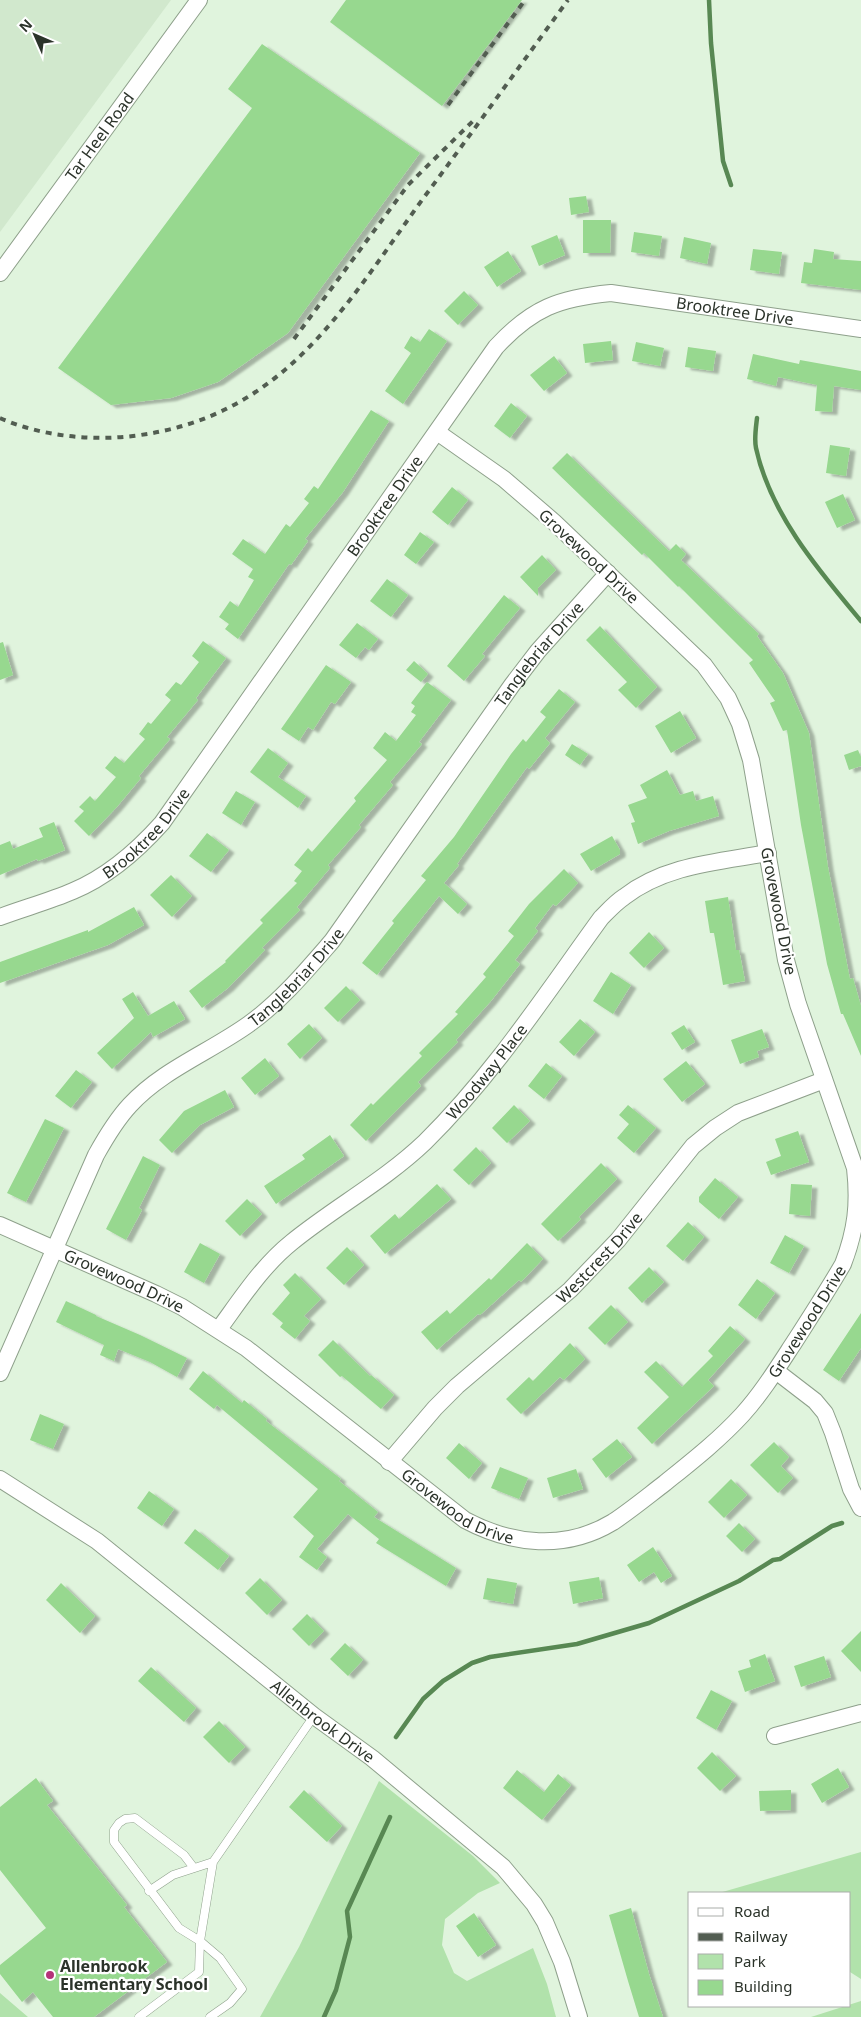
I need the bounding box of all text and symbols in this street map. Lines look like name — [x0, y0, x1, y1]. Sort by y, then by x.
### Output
north arrow — [10, 10, 60, 60]
text: N — [15, 15, 36, 36]
street label: Tar Heel Road — [60, 88, 139, 185]
street label: Brooktree Drive — [675, 292, 795, 330]
street label: Brooktree Drive — [342, 451, 428, 561]
street label: Grovewood Drive — [534, 504, 644, 608]
street label: Tanglebriar Drive — [489, 597, 588, 711]
street label: Brooktree Drive — [98, 783, 194, 884]
street label: Grovewood Drive — [756, 845, 802, 977]
street label: Tanglebriar Drive — [244, 923, 349, 1032]
street label: Woodway Place — [441, 1019, 532, 1124]
street label: Westcrest Drive — [551, 1207, 647, 1308]
street label: Grovewood Drive — [61, 1244, 188, 1317]
street label: Grovewood Drive — [763, 1261, 851, 1382]
street label: Grovewood Drive — [397, 1463, 516, 1549]
street label: Allenbrook Drive — [266, 1674, 379, 1768]
legend — [688, 1892, 851, 2007]
text: Road — [734, 1901, 770, 1921]
text: Railway — [734, 1926, 788, 1946]
text: Park — [734, 1951, 766, 1971]
place label: Allenbrook Elementary School — [60, 1955, 208, 1995]
marker: Allenbrook Elementary School — [44, 1969, 56, 1981]
text: Building — [734, 1976, 792, 1996]

